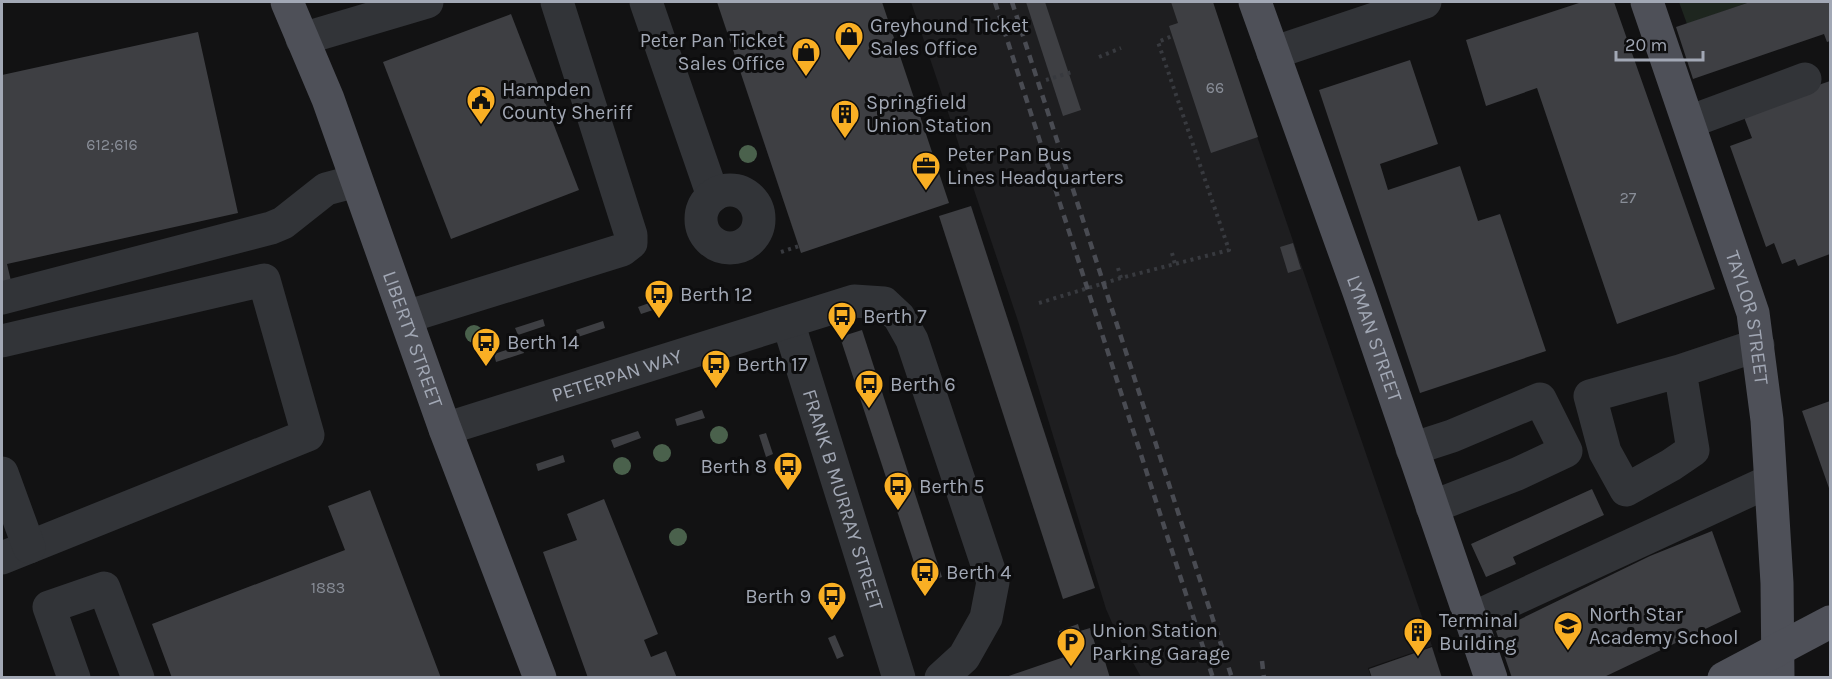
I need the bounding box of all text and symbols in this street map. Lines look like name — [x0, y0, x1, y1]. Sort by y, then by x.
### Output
place label: Greyhound Ticket Sales Office — [870, 14, 1029, 60]
shop icon: Greyhound Ticket Sales Office — [833, 20, 865, 62]
scale bar — [1616, 24, 1703, 62]
place label: Peter Pan Ticket Sales Office — [640, 29, 785, 75]
text: 20 m — [1625, 34, 1667, 56]
shop icon: Peter Pan Ticket Sales Office — [790, 36, 822, 78]
place label: Hampden County Sheriff — [502, 78, 632, 124]
house number: 66 — [1206, 78, 1224, 97]
public building icon: Hampden County Sheriff — [465, 84, 497, 126]
place label: Springfield Union Station — [866, 91, 992, 137]
building icon: Springfield Union Station — [829, 98, 861, 140]
house number: 612;616 — [86, 135, 138, 154]
place label: Peter Pan Bus Lines Headquarters — [947, 143, 1124, 189]
office icon: Peter Pan Bus Lines Headquarters — [910, 150, 942, 192]
house number: 27 — [1620, 188, 1637, 207]
street label: TAYLOR STREET — [1721, 248, 1774, 386]
street label: LIBERTY STREET — [378, 268, 448, 411]
street label: LYMAN STREET — [1342, 272, 1407, 405]
bus stop icon: Berth 12 — [643, 278, 675, 320]
place label: Berth 12 — [680, 283, 752, 306]
bus stop icon: Berth 7 — [826, 300, 858, 342]
place label: Berth 7 — [863, 305, 927, 328]
bus stop icon: Berth 14 — [470, 326, 502, 368]
place label: Berth 14 — [507, 331, 579, 354]
street label: PETERPAN WAY — [549, 344, 685, 406]
bus stop icon: Berth 17 — [700, 348, 732, 390]
place label: Berth 17 — [737, 353, 808, 376]
bus stop icon: Berth 6 — [853, 368, 885, 410]
place label: Berth 6 — [890, 373, 956, 396]
street label: FRANK B MURRAY STREET — [798, 386, 889, 613]
bus stop icon: Berth 8 — [772, 450, 804, 492]
place label: Berth 8 — [700, 455, 767, 478]
bus stop icon: Berth 5 — [882, 470, 914, 512]
place label: Berth 5 — [919, 475, 985, 498]
bus stop icon: Berth 4 — [909, 556, 941, 598]
place label: Berth 4 — [946, 561, 1011, 584]
house number: 1883 — [311, 578, 345, 597]
bus stop icon: Berth 9 — [816, 580, 848, 622]
place label: Berth 9 — [745, 585, 811, 608]
place label: North Star Academy School — [1589, 603, 1739, 649]
place label: Terminal Building — [1439, 609, 1518, 655]
school or university icon: North Star Academy School — [1552, 610, 1584, 652]
building icon: Terminal Building — [1402, 616, 1434, 658]
place label: Union Station Parking Garage — [1092, 619, 1230, 665]
parking icon: Union Station Parking Garage — [1055, 626, 1087, 668]

